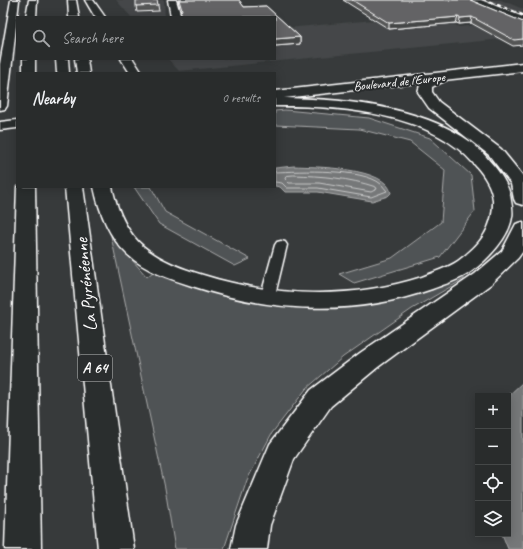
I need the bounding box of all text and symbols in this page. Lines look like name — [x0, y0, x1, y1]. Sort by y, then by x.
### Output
search box — [16, 16, 276, 60]
icon: search — [30, 27, 52, 49]
text: Search here — [62, 29, 123, 48]
street label: Boulevard de l'Europe — [353, 69, 446, 95]
text: Nearby — [32, 88, 75, 109]
text: 0 results — [222, 90, 260, 106]
street label: La Pyrénéenne — [69, 235, 103, 333]
road number: A 64 — [78, 355, 112, 381]
map controls — [475, 393, 511, 537]
button: + — [475, 393, 511, 429]
button: − — [475, 429, 511, 465]
button: locate — [475, 465, 511, 501]
button: layers — [475, 501, 511, 537]

